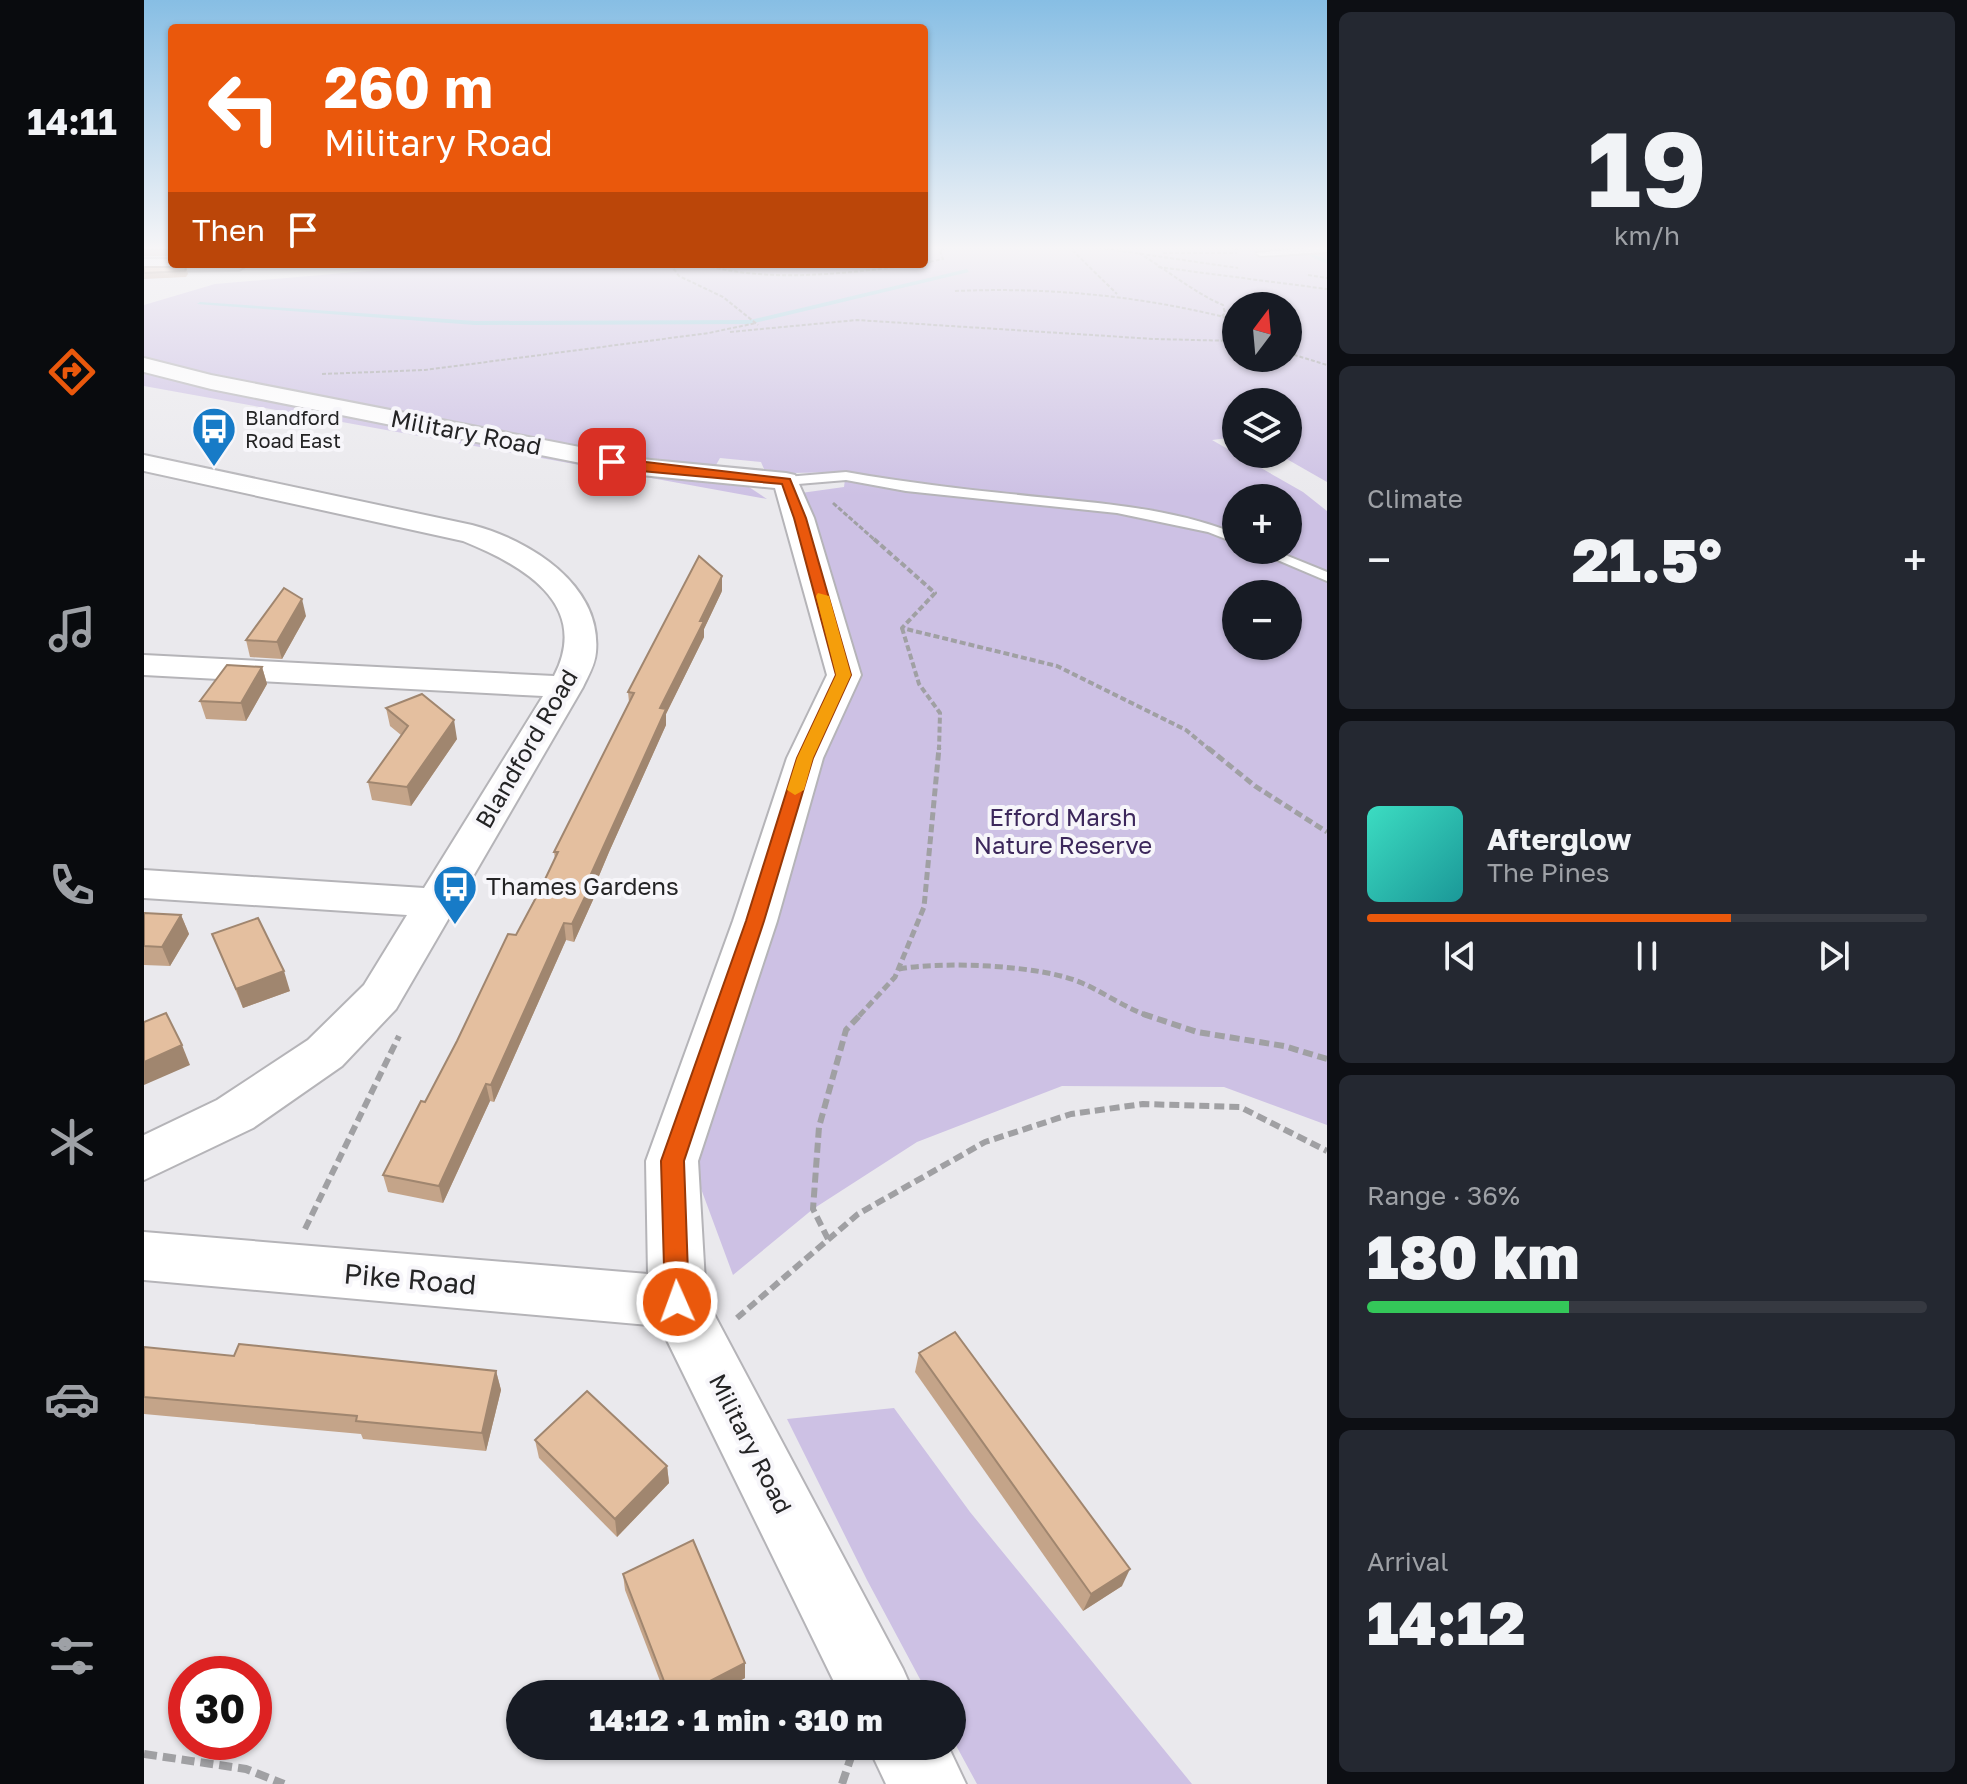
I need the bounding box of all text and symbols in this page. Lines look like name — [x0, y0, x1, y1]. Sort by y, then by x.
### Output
text: 260 m — [324, 53, 493, 120]
icon: left — [192, 56, 296, 160]
text: 14:11 — [27, 100, 117, 143]
text: 19 — [1587, 105, 1707, 230]
text: Military Road — [324, 121, 553, 164]
icon: arrive — [281, 208, 325, 252]
text: Then — [192, 212, 265, 248]
text: km/h — [1614, 220, 1680, 251]
north arrow — [1222, 292, 1302, 372]
map controls — [1222, 292, 1302, 660]
icon: directions — [44, 344, 100, 400]
button: layers — [1222, 388, 1302, 468]
street label: Military Road — [389, 403, 544, 460]
bus stop icon: Blandford Road East — [190, 405, 238, 468]
place label: Blandford Road East — [245, 405, 341, 452]
pin — [578, 428, 646, 496]
icon: arrive — [590, 440, 634, 484]
text: Climate — [1367, 483, 1463, 514]
button: + — [1222, 484, 1302, 564]
text: 21.5° — [1572, 523, 1722, 595]
text: − — [1367, 533, 1391, 586]
text: + — [1903, 533, 1927, 586]
button: − — [1222, 580, 1302, 660]
icon: music — [44, 601, 100, 657]
street label: Blandford Road — [469, 664, 583, 833]
park label: Efford Marsh Nature Reserve — [974, 802, 1152, 859]
text: Afterglow — [1487, 821, 1631, 857]
icon: phone — [44, 857, 100, 913]
text: The Pines — [1487, 857, 1610, 888]
bus stop icon: Thames Gardens — [431, 863, 479, 926]
place label: Thames Gardens — [486, 871, 679, 900]
icon: previous — [1438, 934, 1482, 978]
icon: pause — [1625, 934, 1669, 978]
icon: next — [1812, 934, 1856, 978]
icon: climate — [44, 1114, 100, 1170]
text: Range · 36% — [1367, 1180, 1520, 1211]
text: 180 km — [1367, 1220, 1579, 1292]
street label: Pike Road — [342, 1256, 478, 1301]
position arrow — [635, 1260, 719, 1344]
street label: Military Road — [704, 1369, 799, 1518]
icon: car — [44, 1371, 100, 1427]
text: Arrival — [1367, 1546, 1448, 1577]
text: 14:12 — [1367, 1586, 1525, 1658]
icon: filters — [44, 1628, 100, 1684]
speed limit sign: 30 — [168, 1656, 272, 1760]
text: 14:12 · 1 min · 310 m — [589, 1702, 883, 1738]

